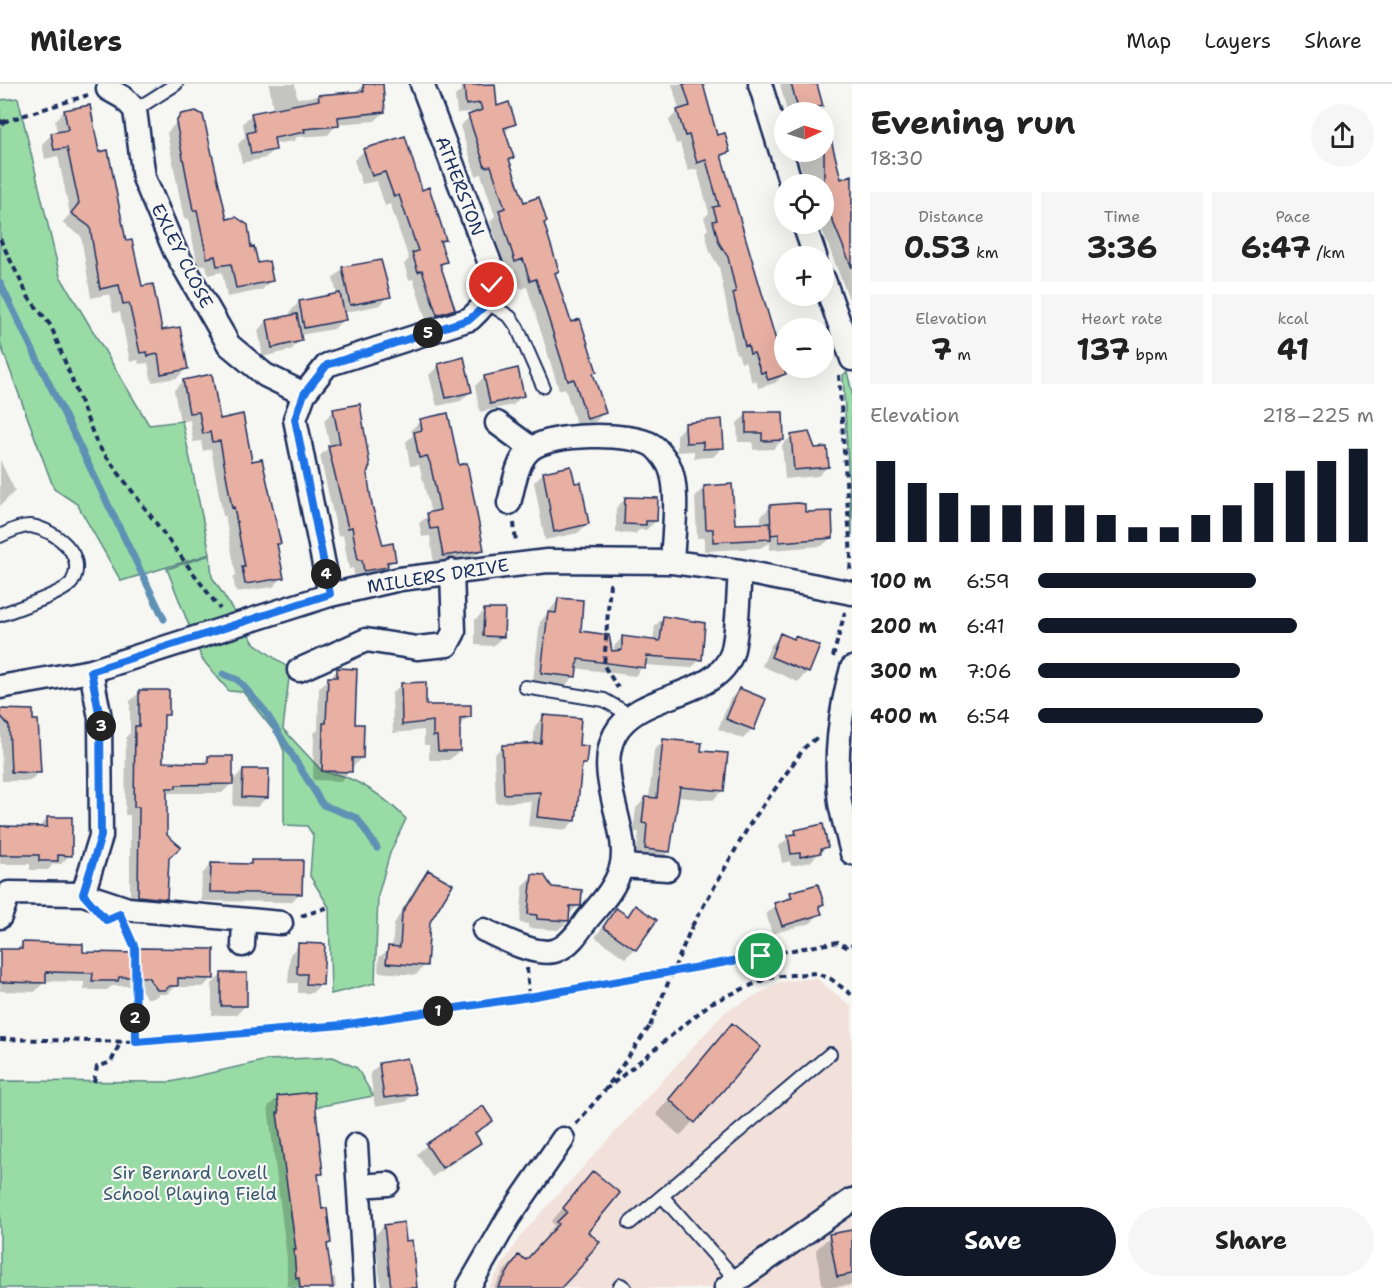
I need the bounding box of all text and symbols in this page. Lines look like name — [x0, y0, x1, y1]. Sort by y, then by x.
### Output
text: Milers — [30, 22, 122, 60]
text: Map — [1126, 27, 1171, 55]
text: Layers — [1204, 27, 1271, 55]
text: Share — [1304, 27, 1362, 55]
text: Evening run — [870, 100, 1076, 145]
north arrow — [774, 102, 834, 162]
map controls — [774, 102, 834, 378]
button: share — [1311, 104, 1374, 167]
street label: ATHERSTON — [430, 133, 490, 239]
text: 18:30 — [870, 145, 923, 171]
button: locate — [774, 174, 834, 234]
street label: EXLEY CLOSE — [145, 200, 219, 312]
text: Distance — [918, 206, 984, 227]
text: Time — [1104, 206, 1140, 227]
text: Pace — [1275, 206, 1311, 227]
text: 0.53 — [903, 227, 970, 268]
text: 3:36 — [1086, 227, 1158, 268]
text: 6:47 — [1241, 227, 1311, 268]
text: km — [970, 242, 999, 263]
text: /km — [1311, 242, 1345, 263]
button: + — [774, 246, 834, 306]
pin — [466, 259, 517, 310]
icon: check — [475, 268, 508, 301]
text: Elevation — [915, 308, 987, 329]
text: Heart rate — [1081, 308, 1163, 329]
text: kcal — [1277, 308, 1309, 329]
pin: 5 — [413, 318, 443, 348]
button: − — [774, 318, 834, 378]
text: 5 — [423, 322, 433, 343]
text: 7 — [931, 329, 952, 370]
text: 137 — [1076, 329, 1130, 370]
text: 41 — [1277, 329, 1309, 370]
text: m — [952, 344, 971, 365]
text: bpm — [1130, 344, 1168, 365]
text: Elevation — [870, 402, 960, 428]
text: 218–225 m — [1262, 402, 1374, 428]
street label: MILLERS DRIVE — [366, 553, 510, 599]
pin: 4 — [311, 559, 341, 589]
text: 4 — [320, 563, 332, 584]
text: 100 m — [870, 568, 932, 594]
text: 6:59 — [966, 568, 1010, 594]
text: 200 m — [870, 613, 937, 639]
text: 6:41 — [966, 613, 1005, 639]
text: 300 m — [870, 658, 937, 684]
text: 7:06 — [966, 658, 1012, 684]
text: 400 m — [870, 703, 937, 729]
text: 6:54 — [966, 703, 1010, 729]
pin: 3 — [86, 711, 116, 741]
text: 3 — [95, 715, 107, 736]
pin — [735, 930, 786, 981]
icon: arrive — [744, 939, 777, 972]
pin: 1 — [423, 996, 453, 1026]
text: 1 — [434, 1000, 442, 1021]
pin: 2 — [120, 1003, 150, 1033]
text: 2 — [129, 1007, 141, 1028]
park label: Sir Bernard Lovell School Playing Field — [103, 1161, 277, 1206]
button: Save — [870, 1207, 1116, 1276]
button: Share — [1128, 1207, 1374, 1276]

